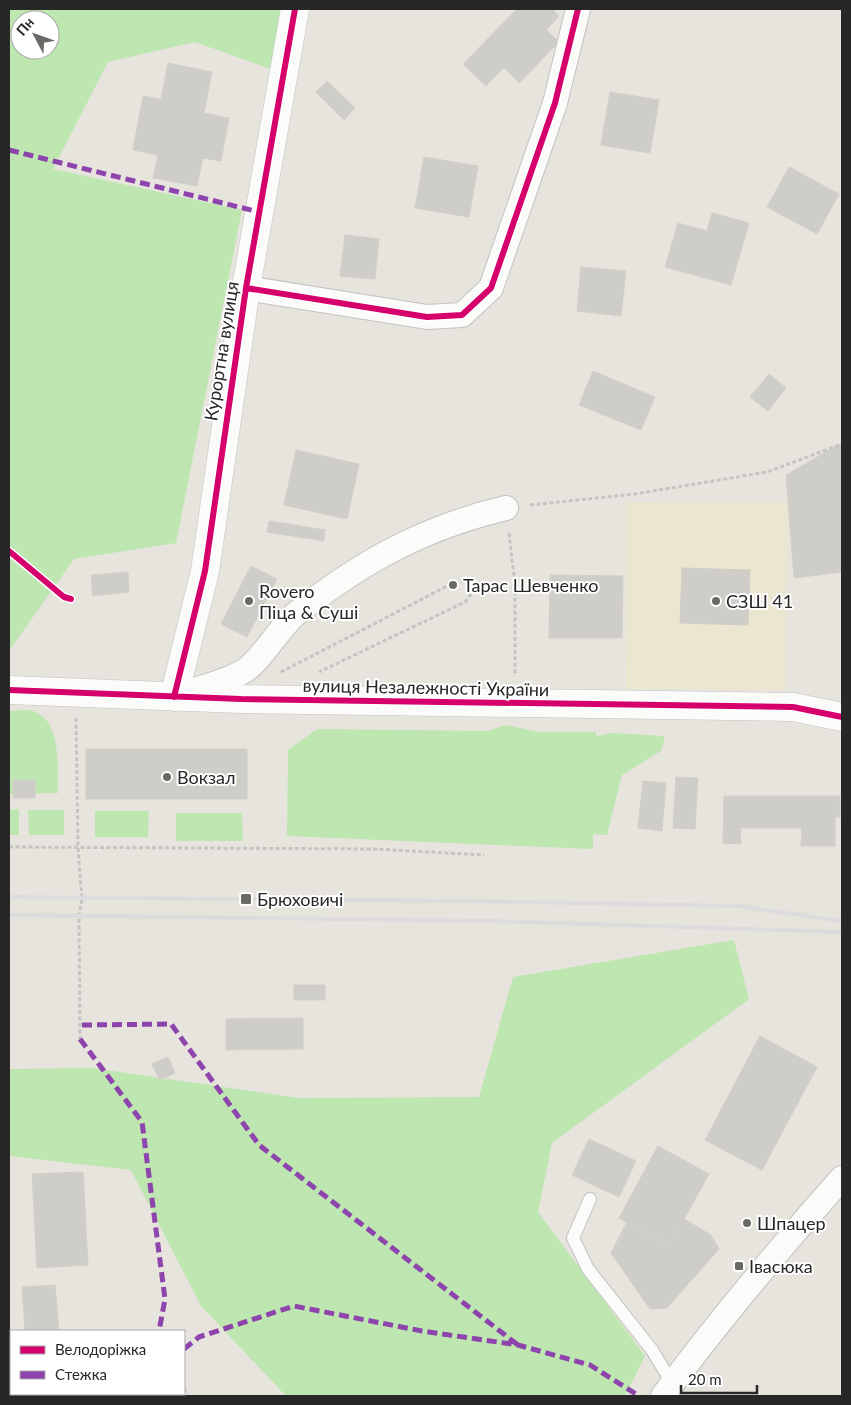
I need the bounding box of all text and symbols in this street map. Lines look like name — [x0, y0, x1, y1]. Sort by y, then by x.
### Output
north arrow — [10, 10, 60, 60]
text: Пн — [12, 14, 37, 39]
street label: Курортна вулиця — [199, 280, 243, 422]
place label: Тарас Шевченко — [463, 574, 598, 596]
marker: Тарас Шевченко — [447, 579, 459, 591]
place label: Rovero Піца & Суші — [259, 580, 358, 623]
place label: СЗШ 41 — [726, 590, 793, 612]
marker: Rovero Піца & Суші — [243, 595, 255, 607]
marker: СЗШ 41 — [710, 595, 722, 607]
street label: вулиця Незалежності України — [302, 674, 550, 700]
place label: Вокзал — [177, 766, 236, 788]
marker: Вокзал — [161, 771, 173, 783]
place label: Брюховичі — [257, 888, 343, 910]
marker: Брюховичі — [239, 892, 253, 906]
place label: Шпацер — [757, 1212, 826, 1234]
marker: Шпацер — [741, 1217, 753, 1229]
place label: Івасюка — [749, 1255, 813, 1277]
marker: Івасюка — [733, 1260, 745, 1272]
legend — [10, 1330, 185, 1395]
text: Велодоріжка — [55, 1340, 146, 1358]
scale bar — [681, 1362, 757, 1394]
text: Стежка — [55, 1365, 107, 1383]
text: 20 m — [688, 1370, 722, 1388]

